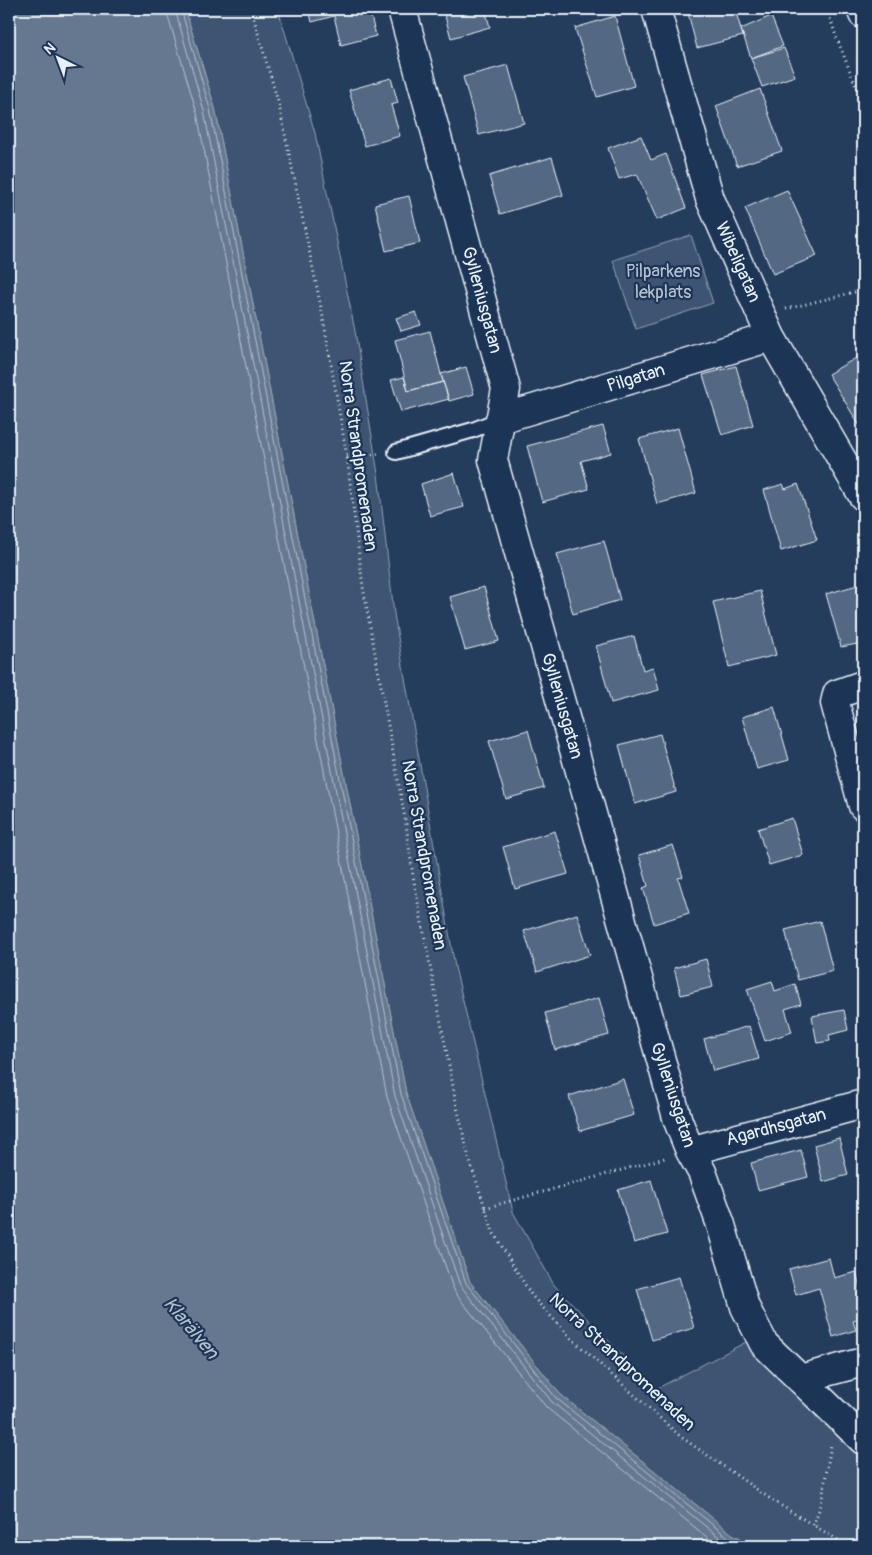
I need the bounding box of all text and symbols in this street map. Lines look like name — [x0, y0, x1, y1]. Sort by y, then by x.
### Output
north arrow — [32, 32, 82, 82]
text: N — [40, 39, 59, 58]
street label: Wibeligatan — [710, 218, 766, 306]
street label: Gylleniusgatan — [457, 244, 507, 356]
park label: Pilparkens lekplats — [626, 260, 700, 304]
street label: Pilgatan — [604, 358, 668, 398]
street label: Norra Strandpromenaden — [333, 359, 383, 553]
street label: Gylleniusgatan — [536, 650, 588, 762]
street label: Norra Strandpromenaden — [396, 758, 452, 952]
street label: Gylleniusgatan — [645, 1039, 701, 1151]
street label: Agardhsgatan — [723, 1103, 829, 1151]
street label: Norra Strandpromenaden — [544, 1288, 700, 1436]
water label: Klarälven — [158, 1292, 225, 1365]

